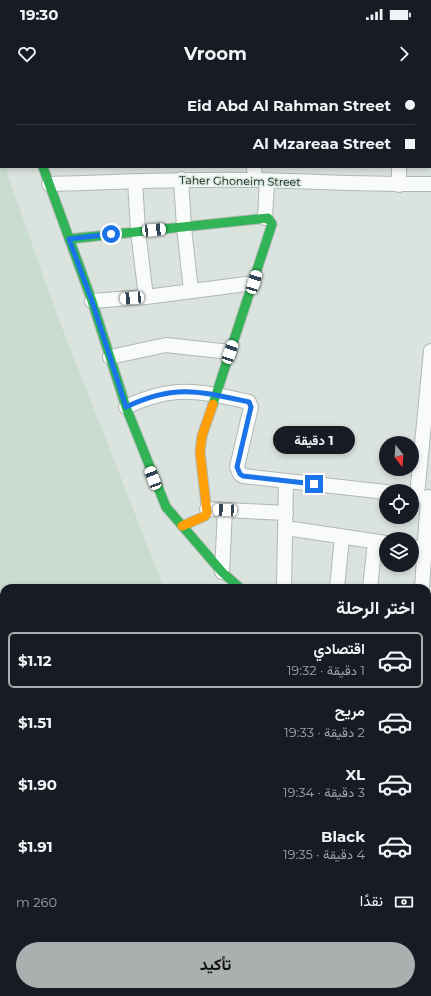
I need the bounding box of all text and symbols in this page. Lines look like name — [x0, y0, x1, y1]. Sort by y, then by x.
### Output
text: 19:30 — [20, 5, 58, 24]
icon: heart — [16, 43, 38, 65]
text: Vroom — [184, 43, 247, 65]
icon: forward — [393, 43, 415, 65]
text: Eid Abd Al Rahman Street — [187, 96, 391, 115]
text: Al Mzareaa Street — [253, 134, 391, 153]
street label: Taher Ghoneim Street — [179, 173, 301, 189]
car — [141, 223, 167, 237]
route start — [102, 225, 120, 243]
car — [245, 269, 263, 295]
car — [120, 291, 144, 305]
car — [221, 339, 239, 365]
callout: 1 دقيقة — [273, 426, 355, 454]
text: 1 دقيقة — [294, 432, 334, 448]
north arrow — [379, 436, 419, 476]
map controls — [379, 436, 419, 572]
car — [143, 465, 163, 491]
route end — [305, 475, 323, 493]
button: locate — [379, 484, 419, 524]
car — [213, 503, 237, 517]
button: layers — [379, 532, 419, 572]
text: اختر الرحلة — [336, 597, 415, 619]
text: اقتصادي — [313, 639, 365, 658]
icon: car — [377, 642, 413, 678]
text: $1.12 — [18, 651, 52, 670]
text: 1 دقيقة · 19:32 — [287, 662, 365, 678]
text: مريح — [335, 701, 365, 720]
icon: car — [377, 704, 413, 740]
text: $1.51 — [18, 713, 52, 732]
text: 2 دقيقة · 19:33 — [284, 724, 365, 740]
text: XL — [346, 765, 365, 784]
icon: car — [377, 766, 413, 802]
text: $1.90 — [18, 775, 57, 794]
text: 3 دقيقة · 19:34 — [283, 784, 365, 800]
text: Black — [321, 827, 365, 846]
icon: car — [377, 828, 413, 864]
text: $1.91 — [18, 837, 53, 856]
text: 4 دقيقة · 19:35 — [283, 846, 365, 862]
text: نقدًا — [360, 891, 383, 910]
icon: cash — [393, 891, 415, 913]
text: 260 m — [16, 894, 57, 910]
button: تأكيد — [16, 942, 415, 988]

